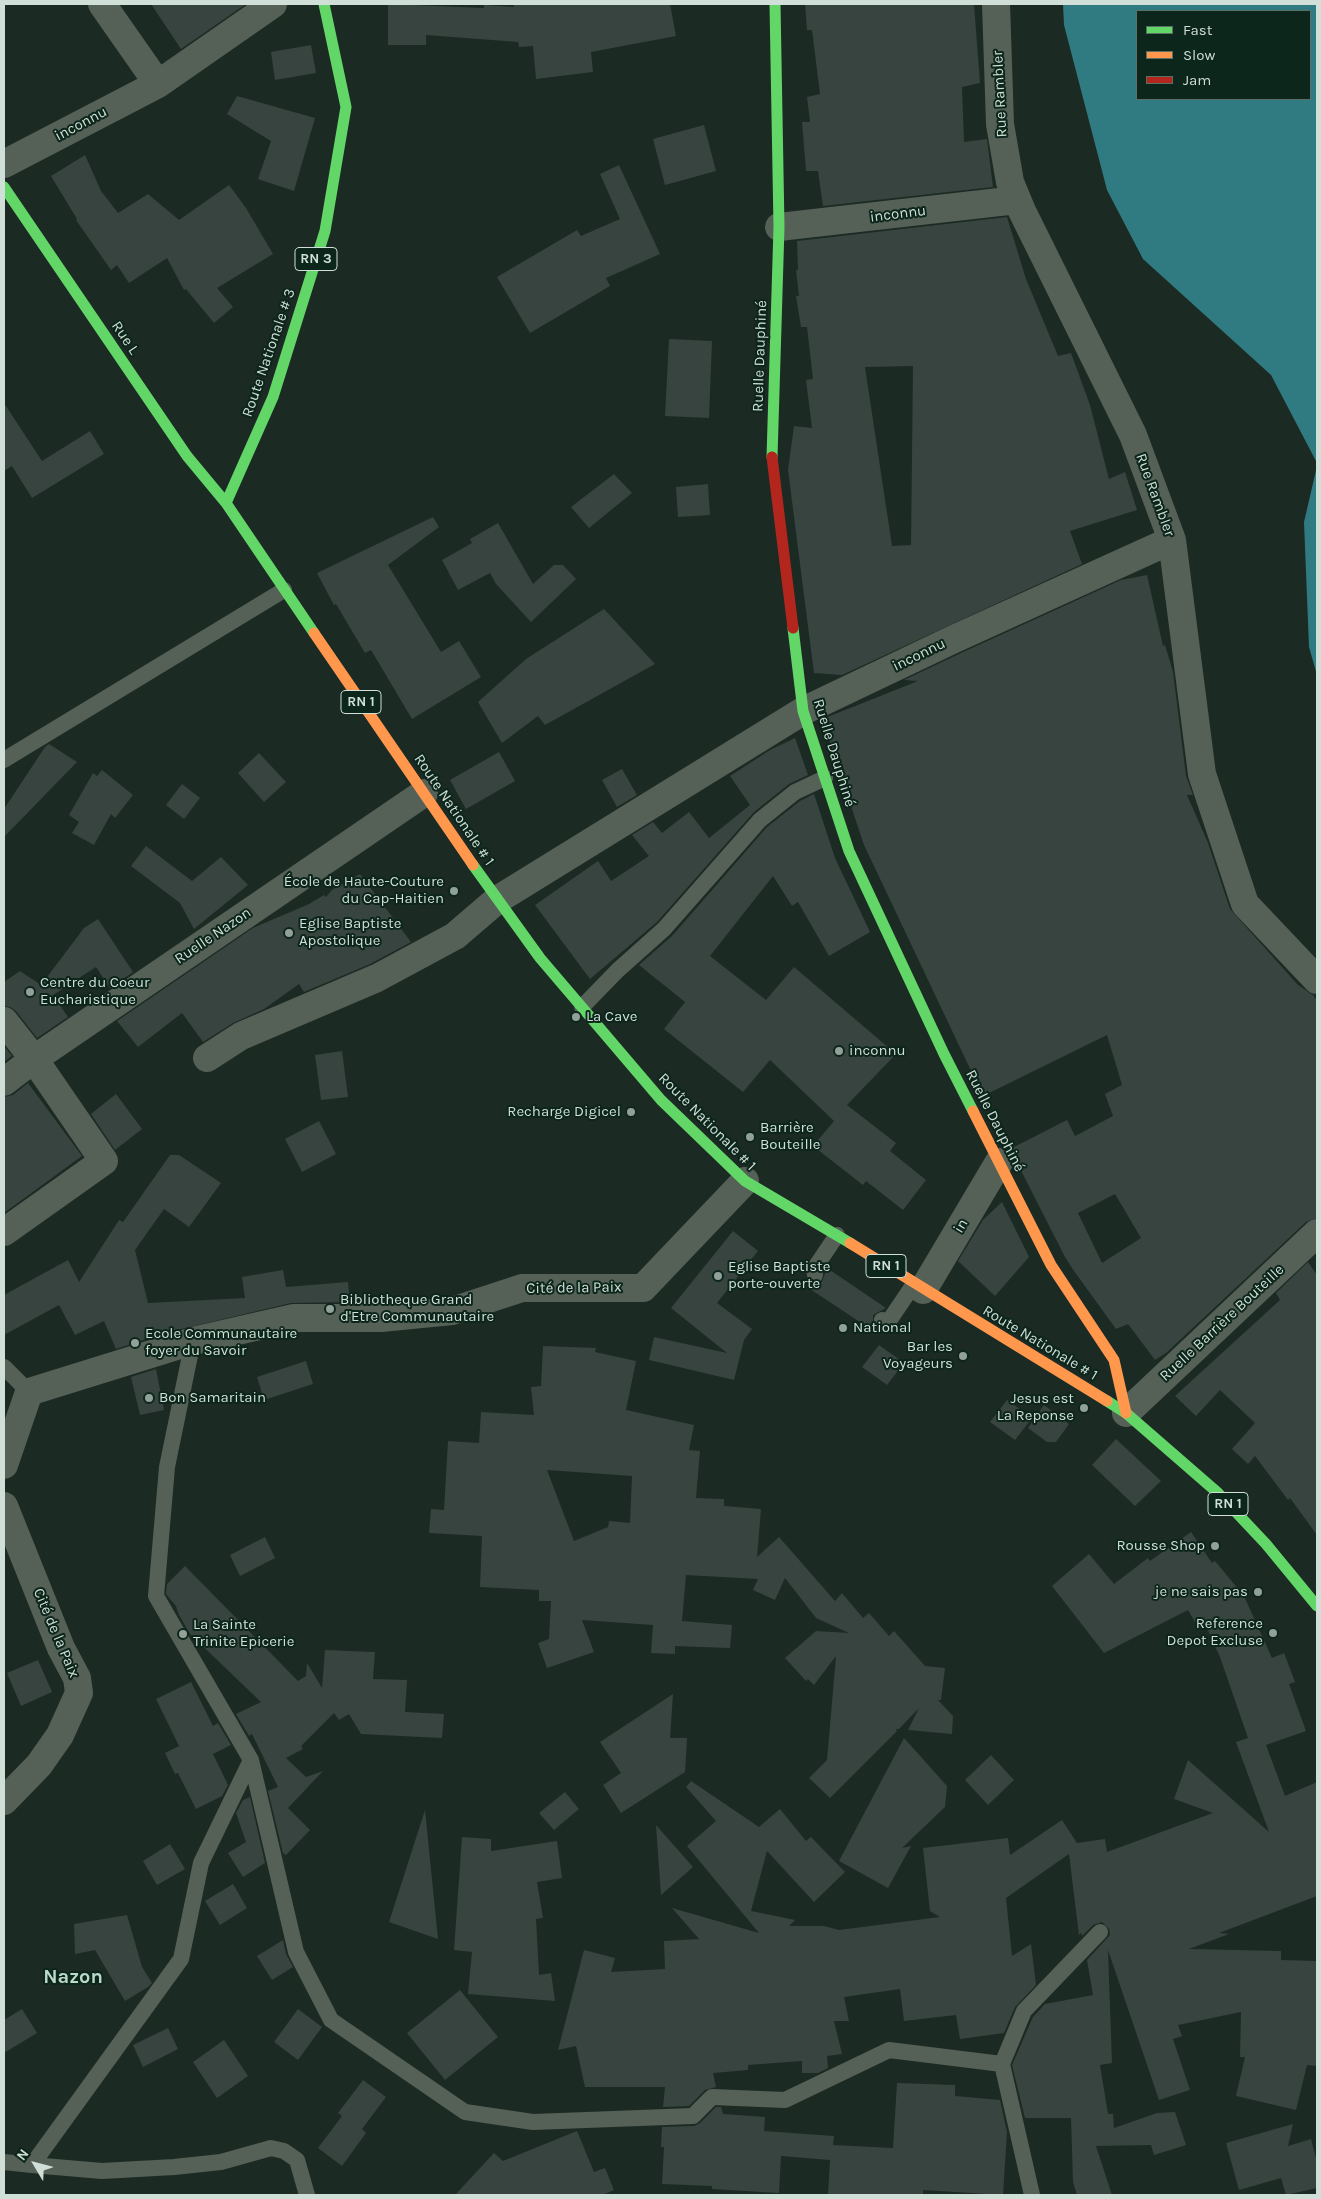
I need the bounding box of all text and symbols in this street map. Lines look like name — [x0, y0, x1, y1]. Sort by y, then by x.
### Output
legend — [1136, 10, 1311, 100]
text: Fast — [1183, 21, 1212, 39]
text: Slow — [1183, 46, 1215, 64]
street label: Rue Rambler — [989, 50, 1011, 138]
text: Jam — [1183, 71, 1211, 89]
street label: inconnu — [52, 103, 110, 145]
street label: inconnu — [869, 202, 927, 226]
road number: RN 3 — [295, 248, 337, 270]
street label: Route Nationale # 3 — [239, 286, 299, 420]
street label: Ruelle Dauphiné — [749, 300, 771, 412]
street label: Rue L — [107, 318, 143, 358]
street label: Rue Rambler — [1132, 451, 1178, 539]
street label: inconnu — [890, 634, 948, 676]
road number: RN 1 — [341, 690, 381, 714]
street label: Ruelle Dauphiné — [809, 697, 859, 809]
street label: Route Nationale # 1 — [410, 751, 498, 869]
place label: École de Haute-Couture du Cap-Haitien — [284, 873, 444, 908]
marker: École de Haute-Couture du Cap-Haitien — [448, 885, 460, 897]
street label: Ruelle Nazon — [171, 904, 255, 968]
place label: Eglise Baptiste Apostolique — [299, 915, 401, 950]
marker: Eglise Baptiste Apostolique — [283, 927, 295, 939]
place label: Centre du Coeur Eucharistique — [40, 974, 149, 1009]
marker: Centre du Coeur Eucharistique — [24, 986, 36, 998]
place label: La Cave — [586, 1008, 638, 1026]
marker: La Cave — [570, 1011, 582, 1023]
place label: inconnu — [849, 1042, 906, 1060]
marker: inconnu — [833, 1045, 845, 1057]
street label: Ruelle Dauphiné — [962, 1067, 1028, 1175]
street label: Route Nationale # 1 — [654, 1069, 760, 1175]
place label: Recharge Digicel — [507, 1103, 621, 1121]
marker: Recharge Digicel — [625, 1106, 637, 1118]
place label: Barrière Bouteille — [760, 1119, 821, 1154]
marker: Barrière Bouteille — [744, 1131, 756, 1143]
street label: in — [950, 1216, 972, 1236]
road number: RN 1 — [866, 1254, 906, 1278]
place label: Eglise Baptiste porte-ouverte — [728, 1258, 830, 1293]
street label: Ruelle Barrière Bouteille — [1156, 1261, 1288, 1385]
marker: Eglise Baptiste porte-ouverte — [712, 1270, 724, 1282]
street label: Cité de la Paix — [526, 1278, 622, 1298]
place label: Bibliotheque Grand d'Etre Communautaire — [340, 1291, 494, 1326]
street label: Route Nationale # 1 — [979, 1302, 1101, 1384]
marker: Bibliotheque Grand d'Etre Communautaire — [324, 1303, 336, 1315]
place label: National — [853, 1319, 911, 1337]
marker: National — [837, 1322, 849, 1334]
place label: Ecole Communautaire foyer du Savoir — [145, 1325, 297, 1360]
marker: Ecole Communautaire foyer du Savoir — [129, 1337, 141, 1349]
place label: Bar les Voyageurs — [883, 1338, 953, 1373]
marker: Bar les Voyageurs — [957, 1350, 969, 1362]
place label: Bon Samaritain — [159, 1389, 266, 1407]
place label: Jesus est La Reponse — [997, 1390, 1074, 1425]
marker: Bon Samaritain — [143, 1392, 155, 1404]
marker: Jesus est La Reponse — [1078, 1402, 1090, 1414]
road number: RN 1 — [1208, 1492, 1248, 1516]
place label: Rousse Shop — [1116, 1537, 1205, 1555]
marker: Rousse Shop — [1209, 1540, 1221, 1552]
place label: je ne sais pas — [1155, 1583, 1248, 1601]
street label: Cité de la Paix — [29, 1586, 83, 1680]
marker: je ne sais pas — [1252, 1586, 1264, 1598]
place label: Reference Depot Excluse — [1167, 1615, 1263, 1650]
place label: La Sainte Trinite Epicerie — [193, 1616, 294, 1651]
marker: Reference Depot Excluse — [1267, 1627, 1279, 1639]
marker: La Sainte Trinite Epicerie — [177, 1628, 189, 1640]
district label: Nazon — [43, 1965, 103, 1989]
north arrow — [10, 2139, 60, 2189]
text: N — [13, 2146, 32, 2164]

